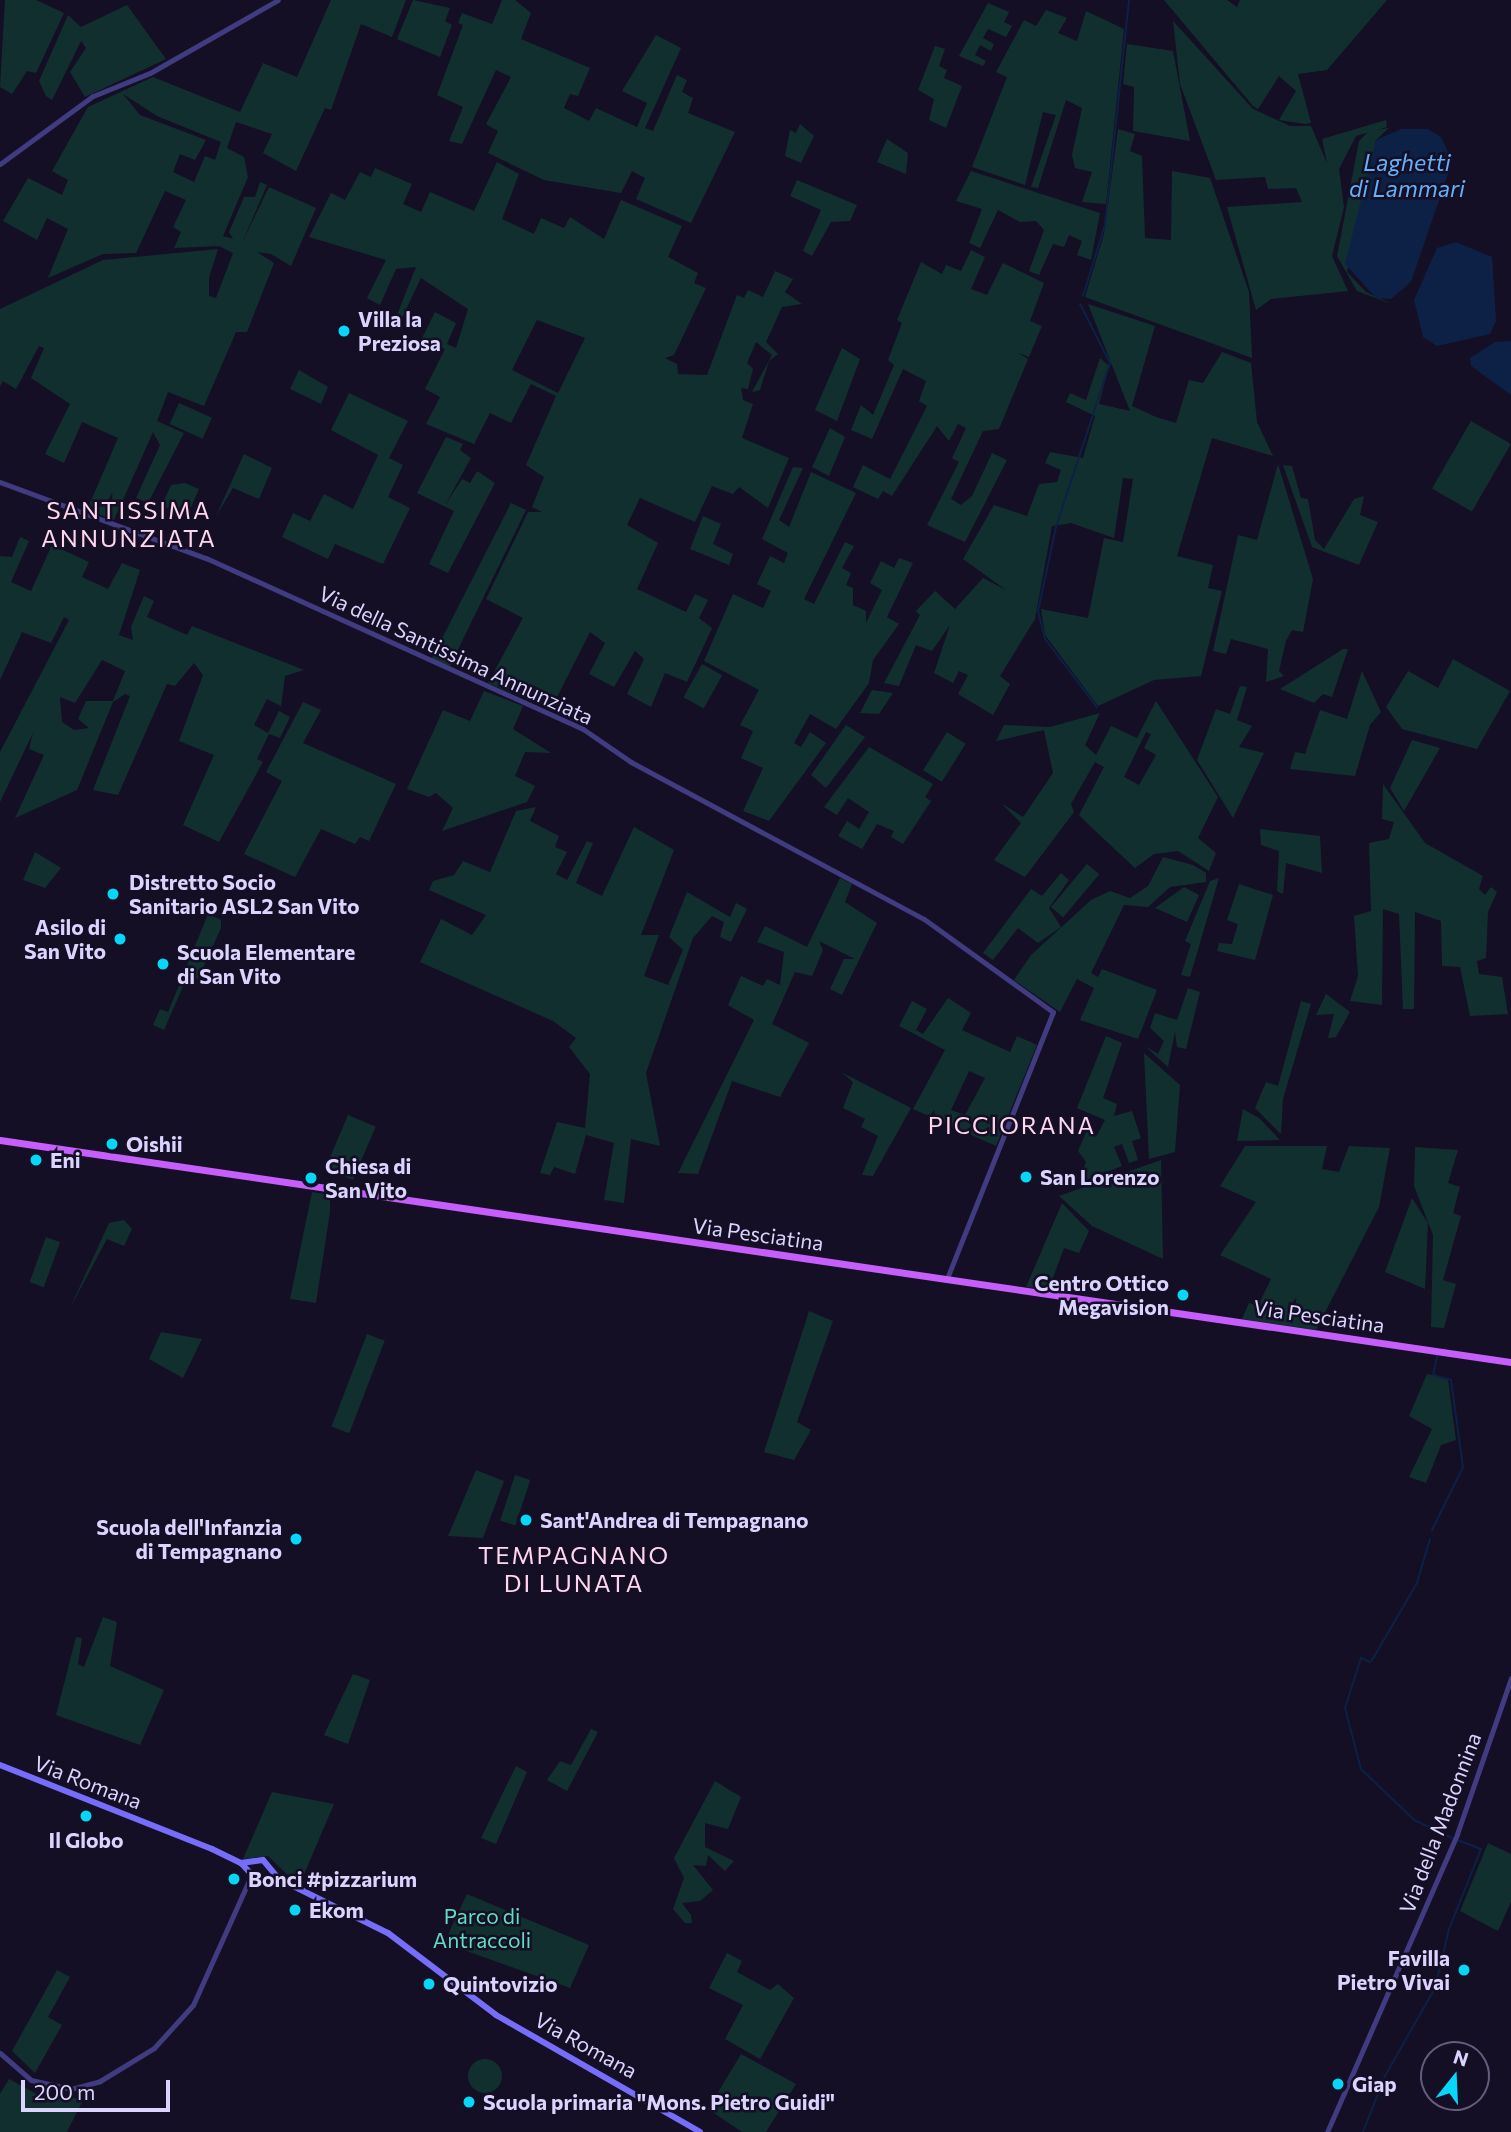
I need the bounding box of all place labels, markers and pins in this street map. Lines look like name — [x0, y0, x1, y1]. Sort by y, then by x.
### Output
place label: Villa la Preziosa — [358, 306, 441, 356]
marker: Villa la Preziosa — [336, 323, 352, 339]
place label: Distretto Socio Sanitario ASL2 San Vito — [129, 869, 359, 919]
marker: Distretto Socio Sanitario ASL2 San Vito — [103, 884, 123, 904]
place label: Asilo di San Vito — [24, 914, 106, 964]
marker: Asilo di San Vito — [112, 931, 128, 947]
place label: Scuola Elementare di San Vito — [177, 939, 355, 989]
marker: Scuola Elementare di San Vito — [155, 956, 171, 972]
place label: Oishii — [126, 1131, 183, 1157]
marker: Oishii — [104, 1136, 120, 1152]
place label: Eni — [50, 1147, 81, 1173]
marker: Eni — [28, 1152, 44, 1168]
place label: Chiesa di San Vito — [325, 1153, 411, 1203]
place label: San Lorenzo — [1040, 1164, 1159, 1190]
marker: San Lorenzo — [1018, 1169, 1034, 1185]
marker: Chiesa di San Vito — [303, 1170, 319, 1186]
place label: Centro Ottico Megavision — [1034, 1270, 1169, 1320]
marker: Centro Ottico Megavision — [1175, 1287, 1191, 1303]
place label: Sant'Andrea di Tempagnano — [540, 1507, 809, 1533]
marker: Sant'Andrea di Tempagnano — [518, 1512, 534, 1528]
place label: Scuola dell'Infanzia di Tempagnano — [96, 1514, 282, 1564]
marker: Scuola dell'Infanzia di Tempagnano — [288, 1531, 304, 1547]
marker: Il Globo — [78, 1808, 94, 1824]
place label: Il Globo — [49, 1827, 123, 1853]
place label: Bonci #pizzarium — [248, 1866, 417, 1892]
marker: Bonci #pizzarium — [226, 1871, 242, 1887]
place label: Ekom — [309, 1897, 364, 1923]
marker: Ekom — [287, 1902, 303, 1918]
place label: Favilla Pietro Vivai — [1337, 1945, 1450, 1995]
marker: Favilla Pietro Vivai — [1456, 1962, 1472, 1978]
place label: Quintovizio — [443, 1971, 557, 1997]
marker: Quintovizio — [421, 1976, 437, 1992]
place label: Giap — [1352, 2071, 1397, 2097]
marker: Giap — [1330, 2076, 1346, 2092]
place label: Scuola primaria "Mons. Pietro Guidi" — [483, 2089, 835, 2115]
marker: Scuola primaria "Mons. Pietro Guidi" — [461, 2094, 477, 2110]

